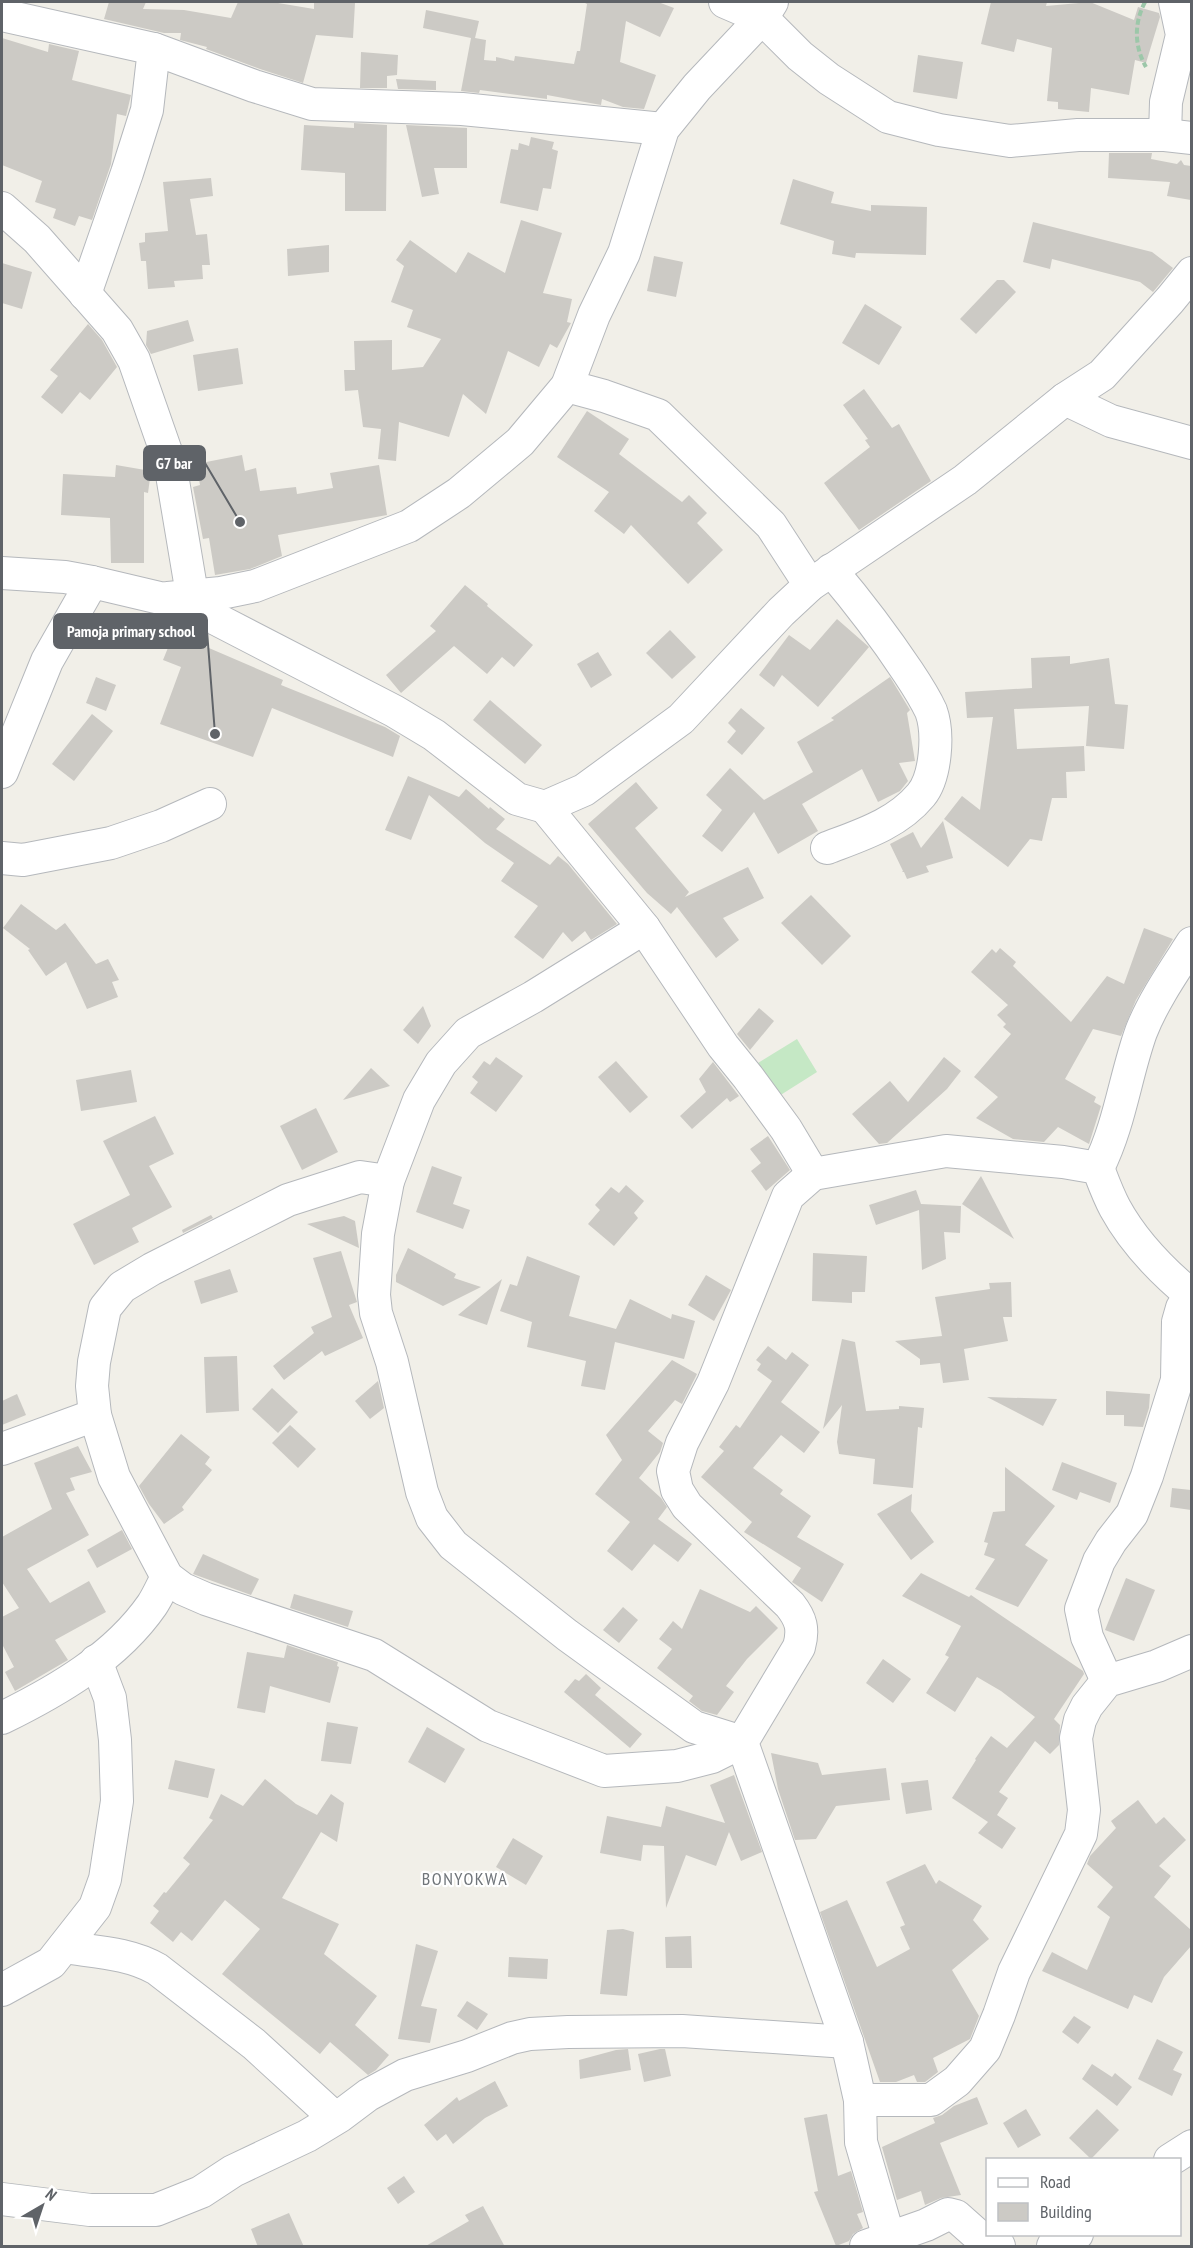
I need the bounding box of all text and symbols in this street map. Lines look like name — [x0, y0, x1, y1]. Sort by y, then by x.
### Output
callout: G7 bar — [144, 446, 205, 480]
text: G7 bar — [156, 453, 193, 473]
callout: Pamoja primary school — [54, 614, 207, 648]
text: Pamoja primary school — [67, 621, 195, 641]
district label: BONYOKWA — [422, 1867, 508, 1890]
legend — [986, 2158, 1181, 2236]
text: Road — [1040, 2170, 1071, 2193]
north arrow — [12, 2176, 72, 2236]
text: N — [42, 2184, 61, 2205]
text: Building — [1040, 2200, 1092, 2223]

